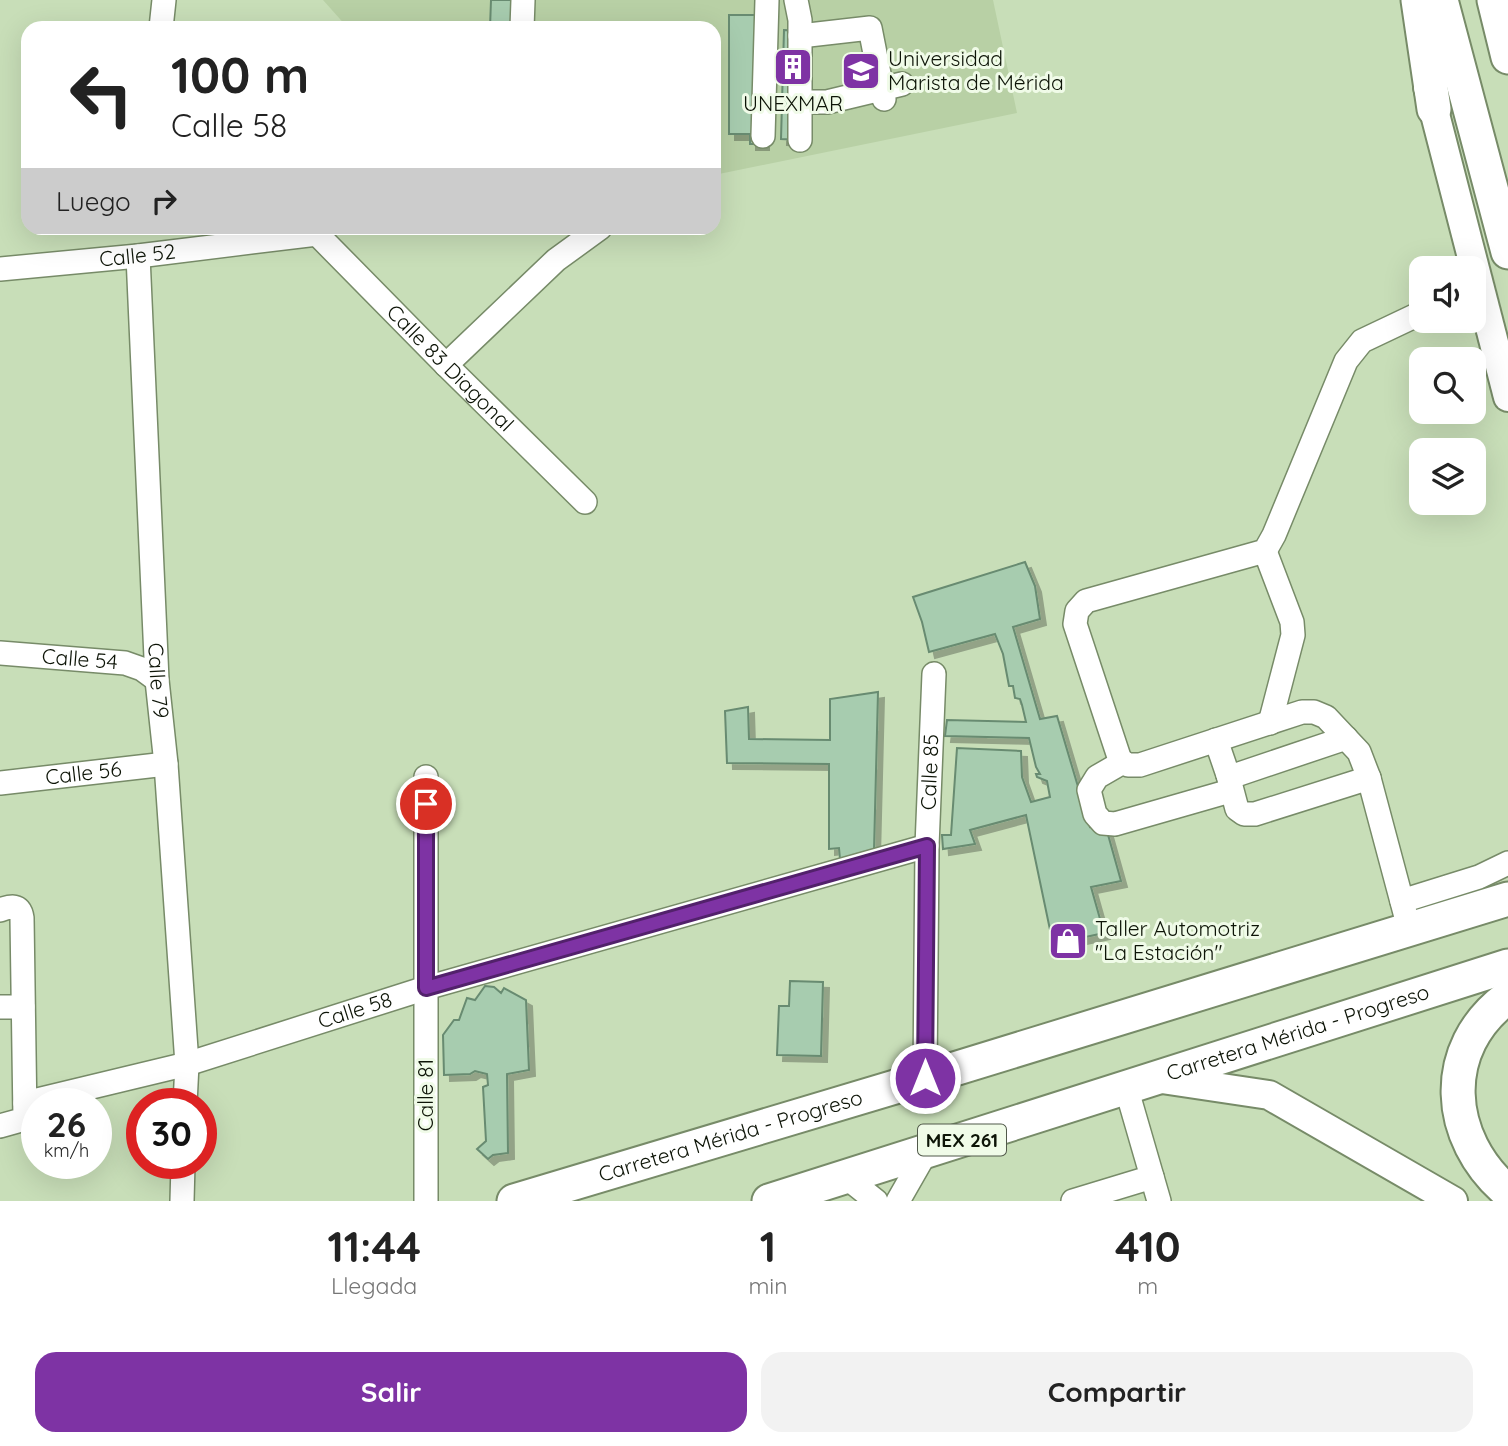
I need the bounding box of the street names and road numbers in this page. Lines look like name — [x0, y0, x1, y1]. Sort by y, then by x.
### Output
street label: Calle 52 — [98, 238, 177, 272]
street label: Calle 83 Diagonal — [382, 299, 520, 436]
street label: Calle 54 — [41, 642, 119, 674]
street label: Calle 79 — [143, 642, 175, 720]
street label: Calle 85 — [914, 733, 944, 811]
street label: Calle 56 — [44, 755, 123, 790]
street label: Carretera Mérida - Progreso — [1163, 978, 1432, 1086]
street label: Calle 58 — [314, 986, 395, 1034]
street label: Calle 81 — [412, 1059, 438, 1131]
street label: Carretera Mérida - Progreso — [595, 1083, 865, 1187]
road number: MEX 261 — [918, 1124, 1006, 1156]

